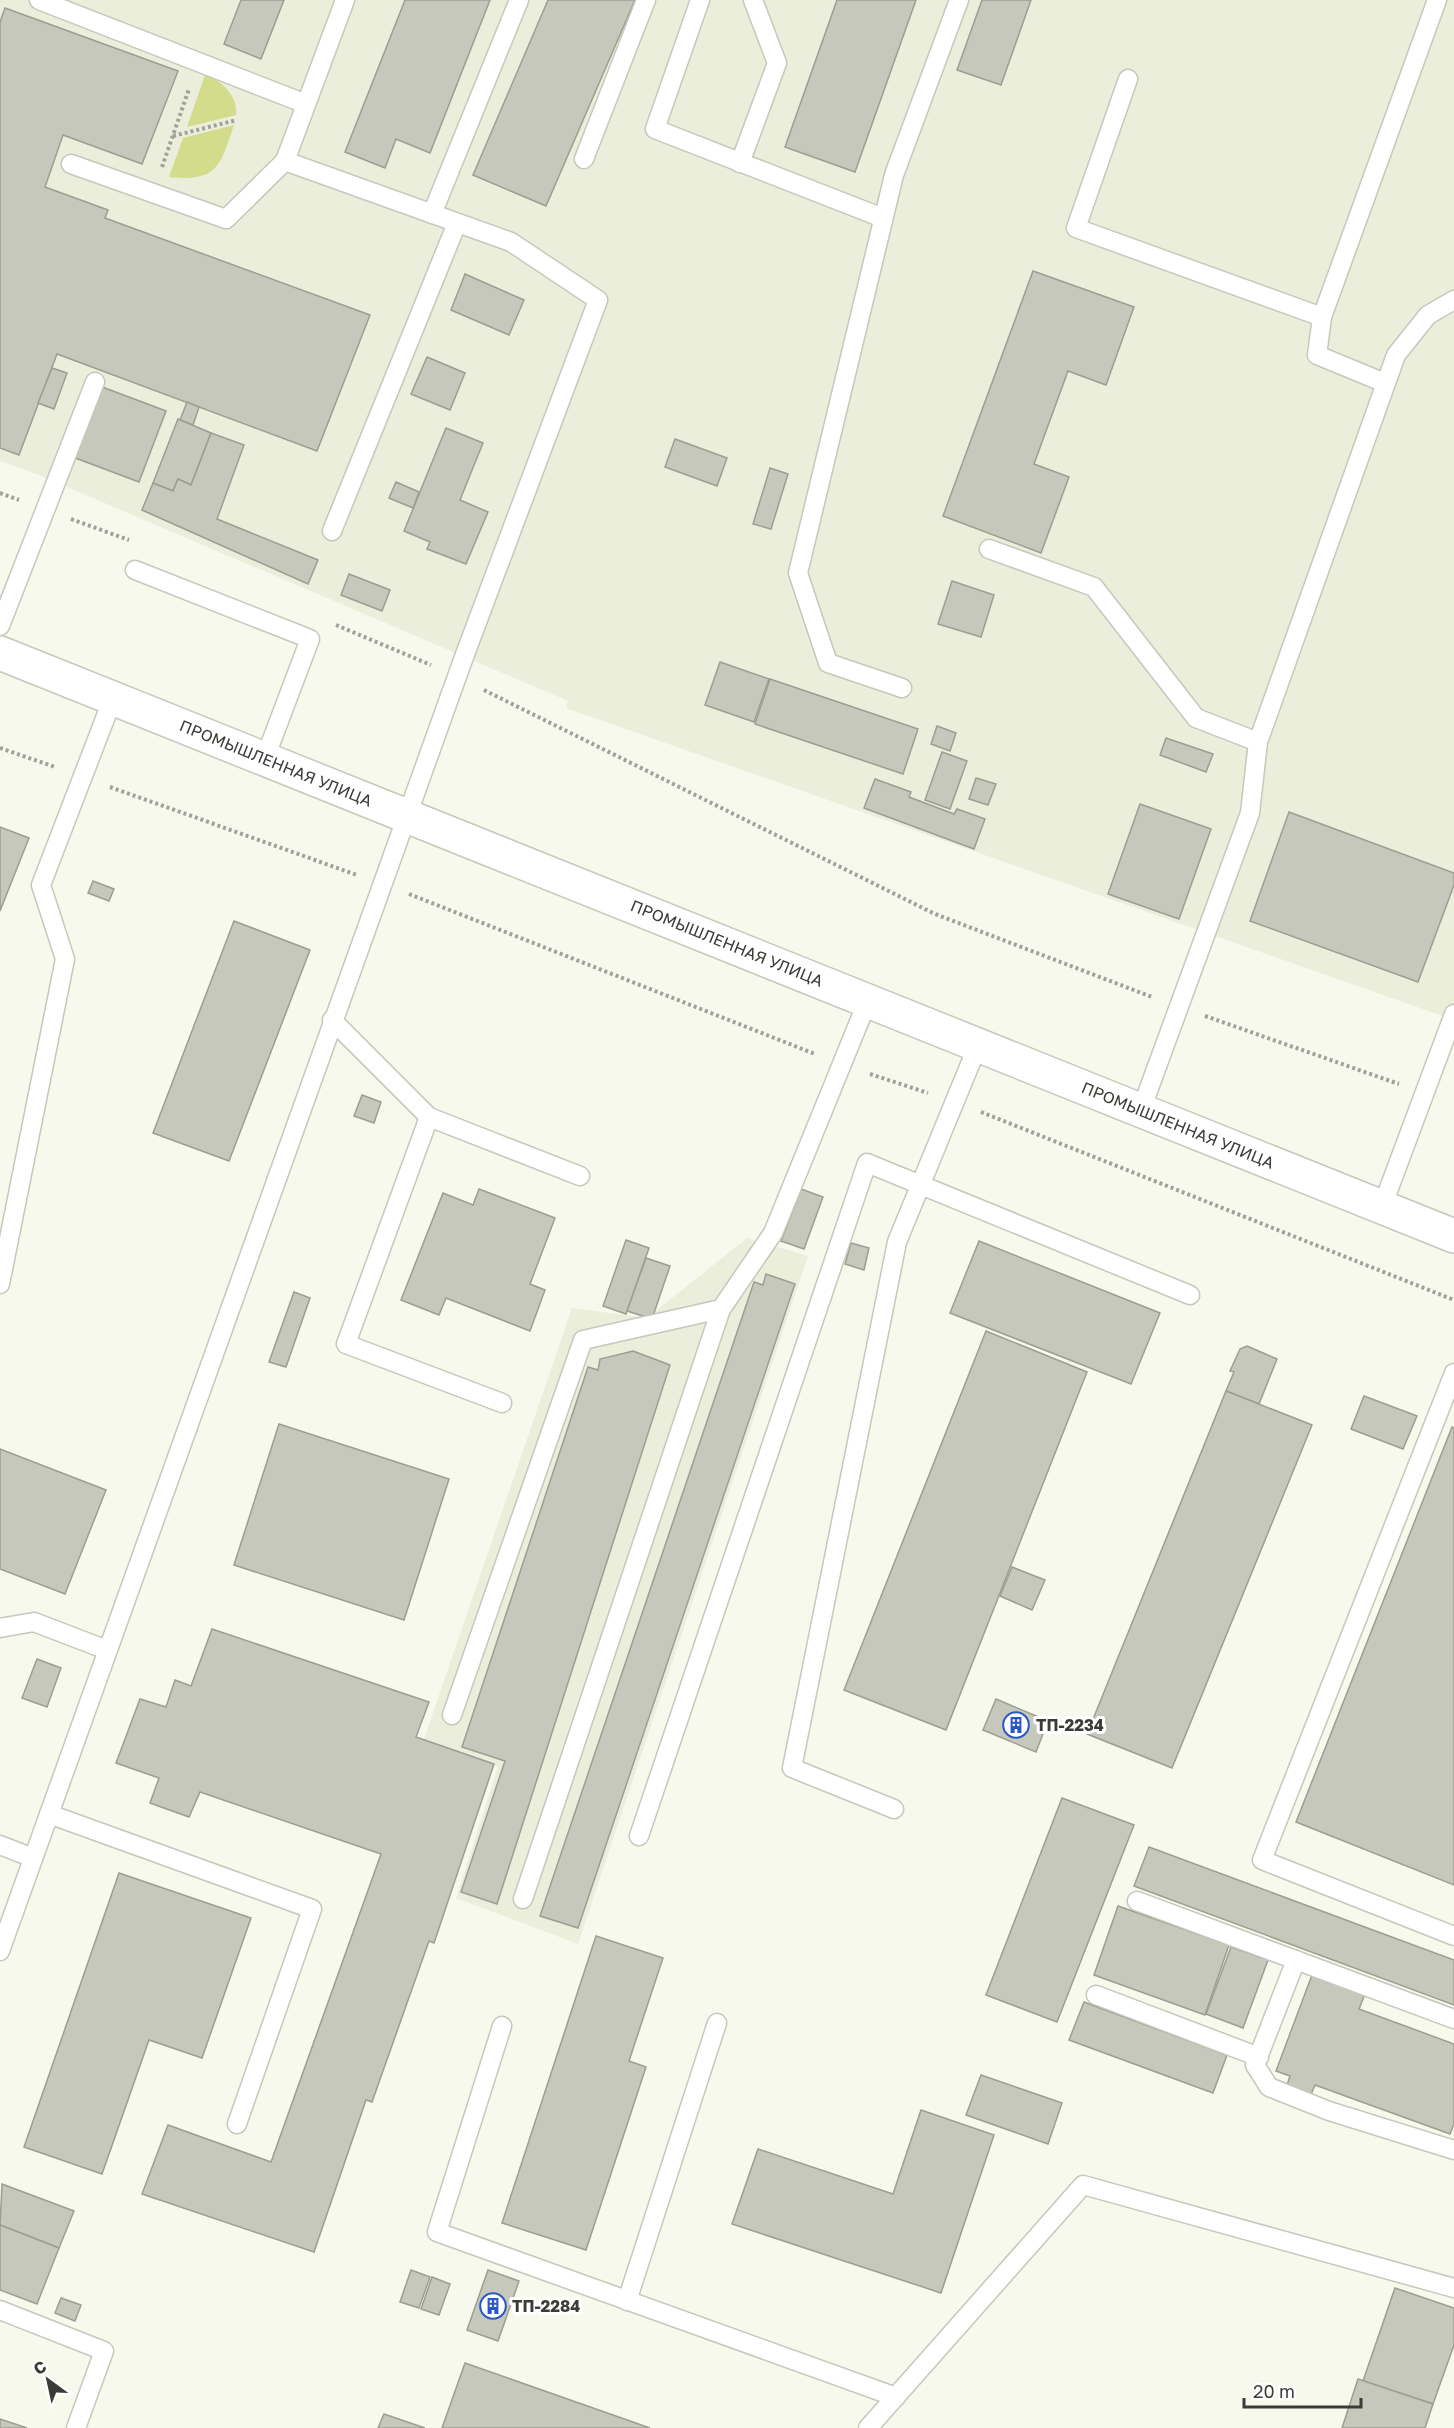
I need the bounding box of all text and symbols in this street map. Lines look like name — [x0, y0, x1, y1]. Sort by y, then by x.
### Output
street label: ПРОМЫШЛЕННАЯ УЛИЦА — [177, 715, 375, 811]
street label: ПРОМЫШЛЕННАЯ УЛИЦА — [628, 895, 826, 991]
street label: ПРОМЫШЛЕННАЯ УЛИЦА — [1079, 1077, 1277, 1173]
building icon: ТП-2234 — [1001, 1710, 1031, 1740]
place label: ТП-2234 — [1036, 1715, 1104, 1735]
building icon: ТП-2284 — [478, 2291, 508, 2321]
place label: ТП-2284 — [512, 2296, 580, 2316]
north arrow — [18, 2350, 78, 2410]
text: С — [30, 2356, 50, 2379]
scale bar — [1244, 2371, 1361, 2409]
text: 20 m — [1253, 2380, 1295, 2402]

